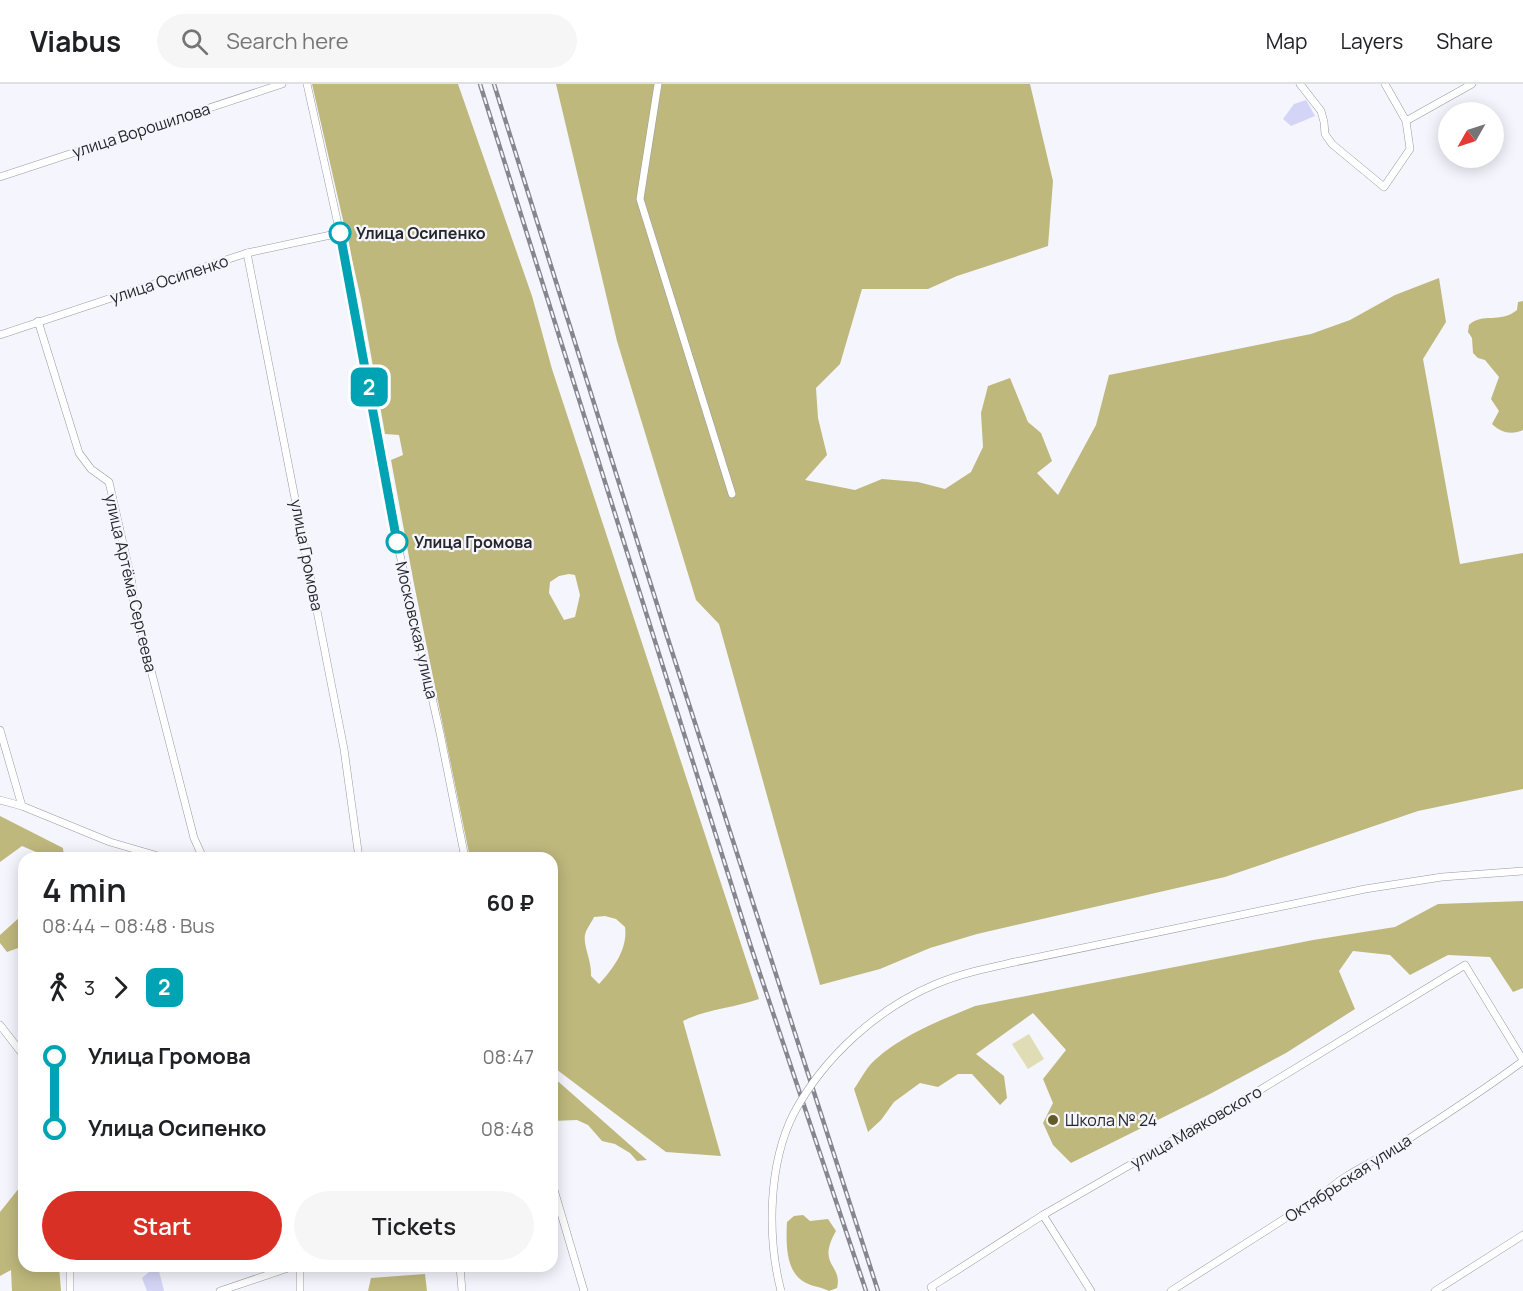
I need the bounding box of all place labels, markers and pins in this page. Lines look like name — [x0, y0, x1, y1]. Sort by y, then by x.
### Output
marker: Улица Осипенко — [329, 222, 351, 244]
place label: Улица Осипенко — [356, 222, 486, 244]
marker: Улица Громова — [386, 531, 408, 553]
place label: Улица Громова — [414, 531, 532, 553]
place label: Школа № 24 — [1065, 1109, 1157, 1131]
marker: Школа № 24 — [1046, 1113, 1060, 1127]

